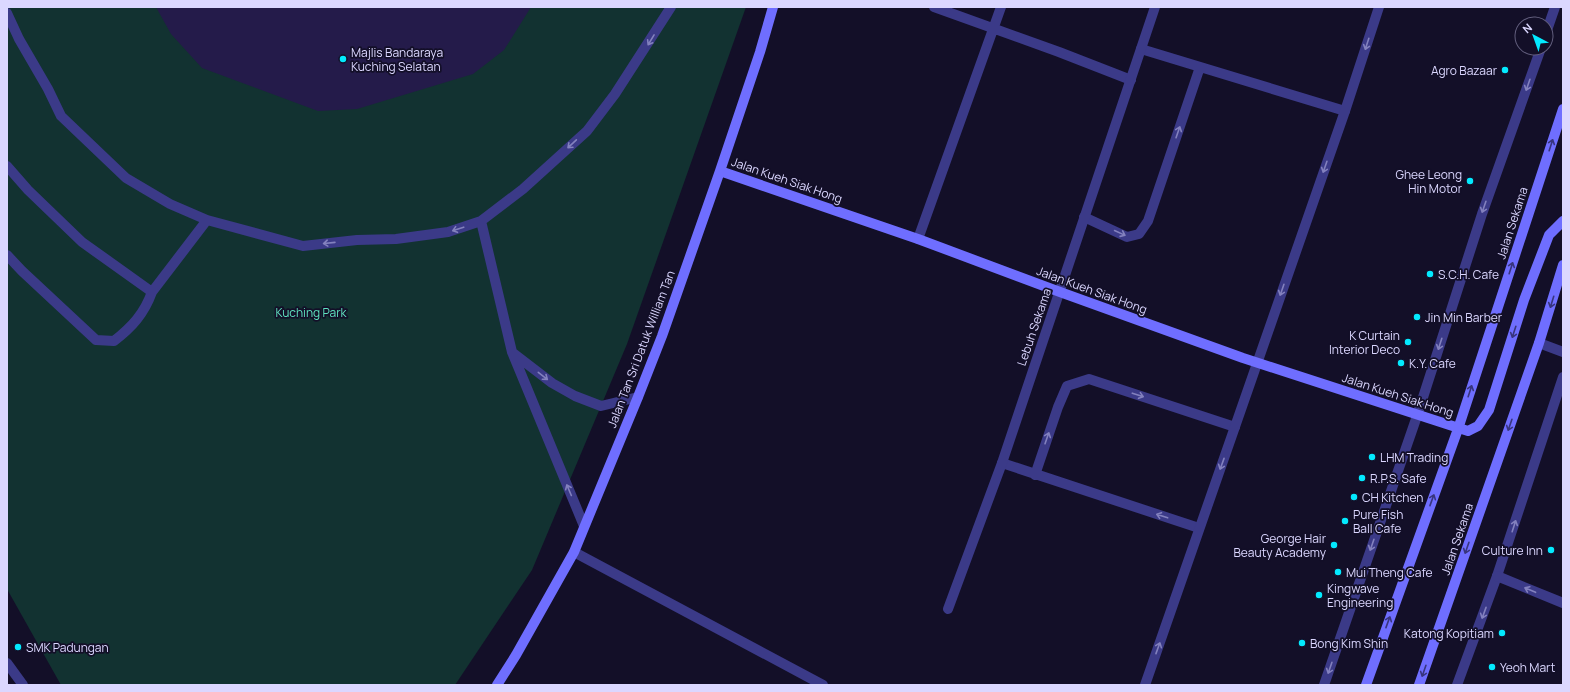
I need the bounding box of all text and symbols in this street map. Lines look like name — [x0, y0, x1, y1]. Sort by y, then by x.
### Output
north arrow — [1514, 16, 1554, 56]
text: N — [1519, 20, 1535, 36]
one-way arrow — [646, 34, 654, 46]
one-way arrow — [1363, 37, 1370, 50]
place label: Majlis Bandaraya Kuching Selatan — [351, 44, 443, 75]
marker: Majlis Bandaraya Kuching Selatan — [338, 54, 348, 64]
place label: Agro Bazaar — [1431, 62, 1498, 79]
marker: Agro Bazaar — [1500, 65, 1510, 75]
one-way arrow — [1523, 78, 1531, 90]
one-way arrow — [1175, 125, 1182, 138]
one-way arrow — [567, 139, 578, 148]
one-way arrow — [1548, 139, 1556, 151]
street label: Jalan Kueh Siak Hong — [729, 153, 845, 207]
one-way arrow — [1321, 160, 1328, 173]
place label: Ghee Leong Hin Motor — [1396, 166, 1463, 197]
marker: Ghee Leong Hin Motor — [1465, 176, 1475, 186]
street label: Jalan Sekama — [1492, 185, 1532, 261]
one-way arrow — [1480, 201, 1488, 213]
one-way arrow — [453, 225, 465, 233]
one-way arrow — [1114, 230, 1126, 238]
one-way arrow — [323, 239, 336, 246]
street label: Jalan Kueh Siak Hong — [1034, 262, 1150, 318]
one-way arrow — [1507, 262, 1515, 274]
place label: S.C.H. Cafe — [1438, 266, 1499, 283]
street label: Jalan Tan Sri Datuk William Tan — [603, 268, 679, 430]
marker: S.C.H. Cafe — [1425, 269, 1435, 279]
one-way arrow — [1278, 283, 1286, 295]
street label: Lebuh Sekama — [1013, 286, 1055, 368]
one-way arrow — [1548, 295, 1555, 308]
park label: Kuching Park — [276, 304, 348, 321]
place label: Jin Min Barber — [1425, 309, 1503, 326]
marker: Jin Min Barber — [1412, 312, 1422, 322]
one-way arrow — [1510, 325, 1517, 338]
place label: K Curtain Interior Deco — [1329, 327, 1400, 358]
marker: K Curtain Interior Deco — [1403, 337, 1413, 347]
one-way arrow — [1436, 338, 1443, 351]
place label: K.Y. Cafe — [1409, 355, 1456, 372]
marker: K.Y. Cafe — [1396, 358, 1406, 368]
street label: Jalan Kueh Siak Hong — [1340, 369, 1456, 421]
one-way arrow — [537, 372, 548, 380]
one-way arrow — [1467, 385, 1474, 398]
one-way arrow — [1131, 392, 1144, 399]
one-way arrow — [1506, 419, 1514, 431]
one-way arrow — [1044, 432, 1052, 444]
place label: LHM Trading — [1380, 449, 1448, 466]
marker: LHM Trading — [1367, 452, 1377, 462]
one-way arrow — [1218, 457, 1225, 470]
place label: R.P.S. Safe — [1370, 470, 1427, 487]
marker: R.P.S. Safe — [1357, 473, 1367, 483]
one-way arrow — [565, 485, 573, 497]
place label: CH Kitchen — [1362, 489, 1423, 506]
marker: CH Kitchen — [1349, 492, 1359, 502]
one-way arrow — [1429, 494, 1437, 506]
street label: Jalan Sekama — [1437, 501, 1477, 577]
place label: Pure Fish Ball Cafe — [1353, 506, 1403, 537]
one-way arrow — [1156, 512, 1169, 519]
marker: Pure Fish Ball Cafe — [1340, 516, 1350, 526]
one-way arrow — [1511, 519, 1518, 532]
place label: George Hair Beauty Academy — [1234, 530, 1327, 561]
one-way arrow — [1368, 538, 1375, 551]
marker: George Hair Beauty Academy — [1329, 540, 1339, 550]
one-way arrow — [1463, 542, 1471, 554]
place label: Culture Inn — [1482, 542, 1543, 559]
marker: Culture Inn — [1546, 545, 1556, 555]
place label: Mui Theng Cafe — [1346, 564, 1432, 581]
marker: Mui Theng Cafe — [1333, 567, 1343, 577]
place label: Kingwave Engineering — [1327, 580, 1393, 611]
one-way arrow — [1525, 585, 1537, 593]
marker: Kingwave Engineering — [1314, 590, 1324, 600]
one-way arrow — [1480, 606, 1487, 619]
one-way arrow — [1385, 616, 1393, 628]
place label: Katong Kopitiam — [1404, 625, 1494, 642]
marker: Katong Kopitiam — [1497, 628, 1507, 638]
place label: Bong Kim Shin — [1310, 635, 1388, 652]
marker: Bong Kim Shin — [1297, 638, 1307, 648]
place label: SMK Padungan — [26, 639, 109, 656]
marker: SMK Padungan — [13, 642, 23, 652]
one-way arrow — [1155, 643, 1163, 655]
place label: Yeoh Mart — [1500, 659, 1555, 676]
one-way arrow — [1326, 661, 1333, 674]
marker: Yeoh Mart — [1487, 662, 1497, 672]
one-way arrow — [1420, 664, 1427, 677]

